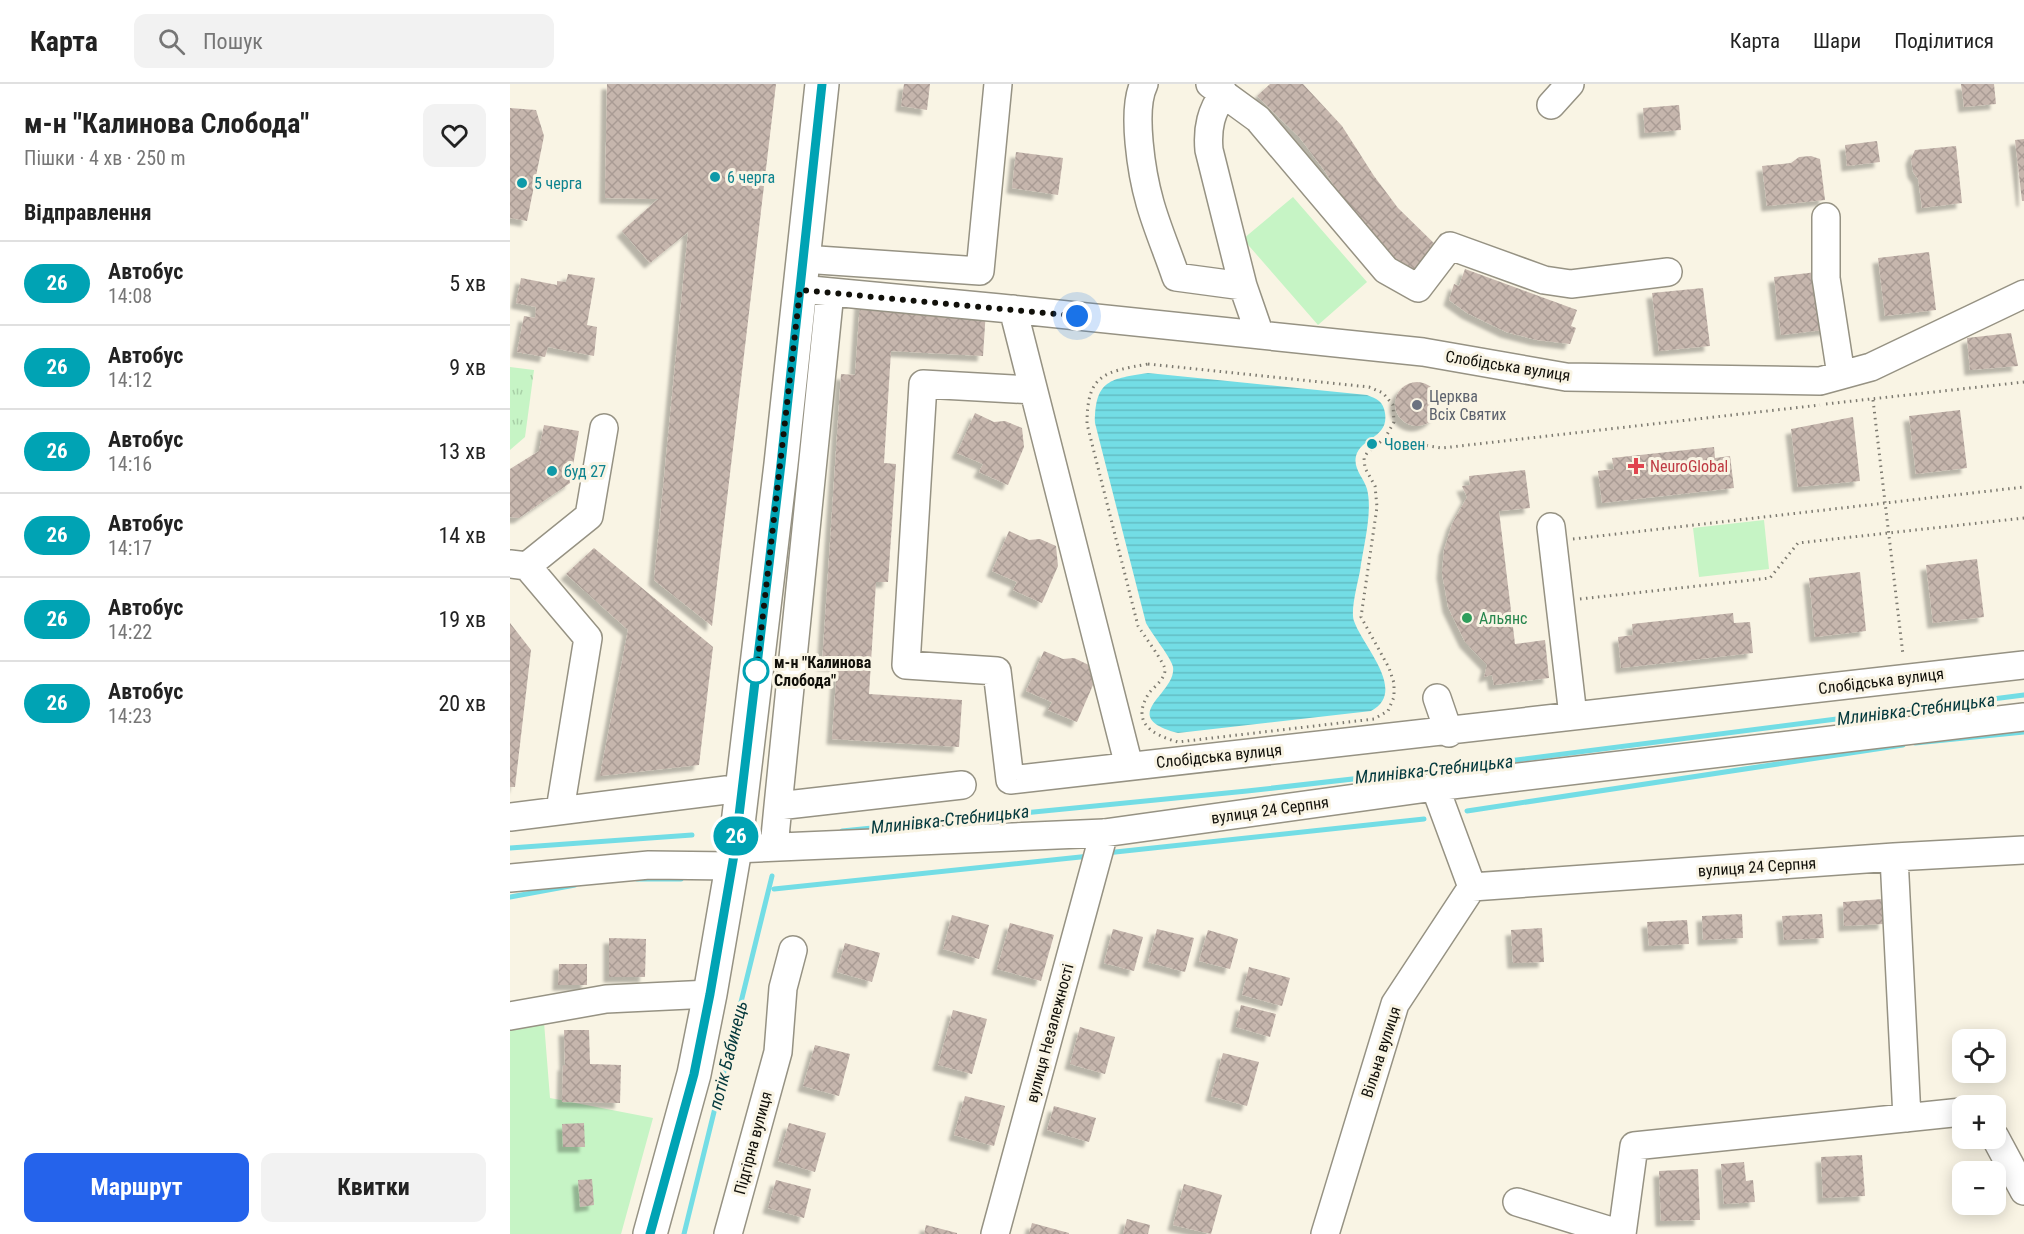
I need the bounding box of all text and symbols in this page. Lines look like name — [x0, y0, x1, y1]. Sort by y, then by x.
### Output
search box — [134, 14, 554, 68]
text: Карта — [30, 25, 98, 58]
icon: search — [155, 25, 188, 58]
text: Пошук — [203, 29, 263, 54]
text: Карта — [1730, 29, 1780, 53]
text: Шари — [1813, 29, 1861, 53]
text: Поділитися — [1894, 29, 1994, 53]
button: heart — [423, 104, 486, 167]
text: м-н "Калинова Слобода" — [24, 107, 309, 140]
text: Пішки · 4 хв · 250 m — [24, 146, 186, 170]
place label: 6 черга — [727, 168, 775, 187]
marker: 6 черга — [708, 170, 722, 184]
place label: 5 черга — [534, 174, 582, 193]
marker: 5 черга — [515, 176, 529, 190]
text: Відправлення — [24, 200, 152, 225]
text: Автобус — [108, 259, 183, 284]
text: 26 — [46, 271, 68, 295]
text: 5 хв — [449, 271, 486, 296]
text: 14:08 — [108, 284, 152, 308]
your location — [1062, 301, 1092, 331]
text: Автобус — [108, 343, 183, 368]
street label: Слобідська вулиця — [1444, 347, 1572, 385]
text: 26 — [46, 355, 68, 379]
text: 9 хв — [449, 355, 486, 380]
text: 14:12 — [108, 368, 152, 392]
place label: Церква Всіх Святих — [1429, 387, 1506, 424]
marker: Церква Всіх Святих — [1410, 398, 1424, 412]
text: Автобус — [108, 427, 183, 452]
place label: Човен — [1384, 435, 1425, 454]
marker: Човен — [1365, 437, 1379, 451]
text: 26 — [46, 439, 68, 463]
text: 13 хв — [438, 439, 486, 464]
text: 14:16 — [108, 452, 152, 476]
marker: NeuroGlobal — [1627, 457, 1645, 475]
place label: NeuroGlobal — [1650, 457, 1728, 476]
place label: буд 27 — [564, 462, 606, 481]
marker: буд 27 — [545, 464, 559, 478]
text: Автобус — [108, 511, 183, 536]
text: 26 — [46, 523, 68, 547]
text: 14 хв — [438, 523, 486, 548]
text: 14:17 — [108, 536, 152, 560]
text: Автобус — [108, 595, 183, 620]
text: 26 — [46, 607, 68, 631]
text: 19 хв — [438, 607, 486, 632]
place label: Альянс — [1479, 609, 1527, 628]
marker: Альянс — [1460, 611, 1474, 625]
text: 14:22 — [108, 620, 152, 644]
place label: м-н "Калинова Слобода" — [774, 653, 872, 690]
marker: м-н "Калинова Слобода" — [743, 658, 769, 684]
street label: Слобідська вулиця — [1817, 664, 1945, 698]
text: Автобус — [108, 679, 183, 704]
water label: Млинівка-Стебницька — [1836, 689, 1996, 729]
text: 26 — [46, 691, 68, 715]
text: 20 хв — [438, 691, 486, 716]
text: 14:23 — [108, 704, 152, 728]
street label: Слобідська вулиця — [1155, 740, 1283, 772]
water label: Млинівка-Стебницька — [1354, 750, 1514, 788]
street label: вулиця 24 Серпня — [1210, 792, 1330, 828]
water label: Млинівка-Стебницька — [870, 800, 1030, 838]
line badge: 26 — [709, 816, 763, 855]
text: 26 — [725, 824, 747, 848]
street label: вулиця 24 Серпня — [1697, 853, 1817, 881]
street label: вулиця Незалежності — [1022, 961, 1078, 1105]
water label: потік Бабинець — [704, 998, 752, 1112]
street label: Вільна вулиця — [1357, 1004, 1405, 1100]
map controls — [1952, 1029, 2006, 1215]
button: locate — [1952, 1029, 2006, 1083]
street label: Підгірна вулиця — [730, 1089, 776, 1197]
button: + — [1952, 1095, 2006, 1149]
button: Маршрут — [24, 1153, 249, 1222]
button: Квитки — [261, 1153, 486, 1222]
button: − — [1952, 1161, 2006, 1215]

